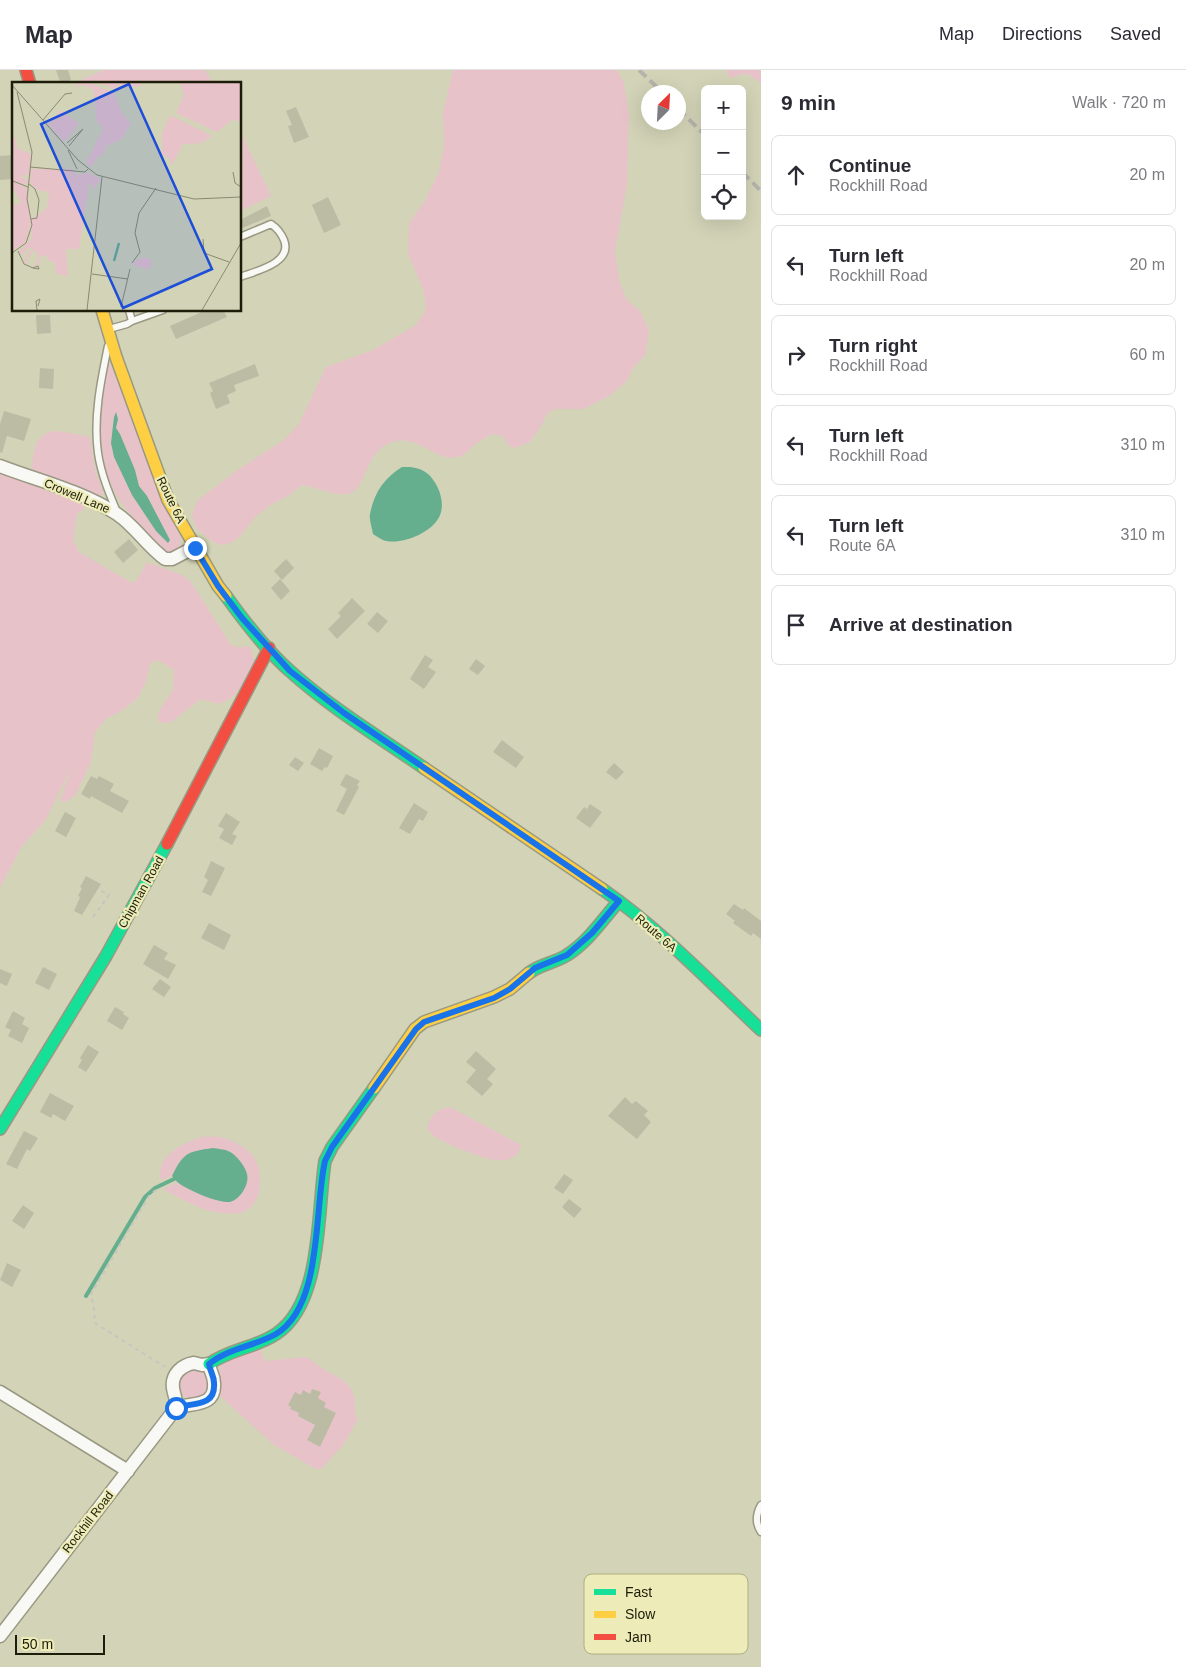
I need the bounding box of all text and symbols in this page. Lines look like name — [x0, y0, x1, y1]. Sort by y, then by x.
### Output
text: Map — [25, 21, 73, 48]
text: Map — [939, 24, 974, 44]
text: Directions — [1002, 24, 1082, 44]
text: Saved — [1110, 24, 1161, 44]
inset map — [12, 82, 241, 311]
north arrow — [641, 85, 686, 130]
map controls — [701, 85, 746, 220]
button: + — [701, 85, 746, 130]
text: 9 min — [781, 91, 836, 114]
text: Walk · 720 m — [1072, 94, 1166, 111]
button: − — [701, 130, 746, 175]
text: Continue — [829, 155, 911, 176]
icon: ahead — [782, 161, 810, 189]
text: 20 m — [1129, 166, 1165, 183]
button: locate — [701, 175, 746, 220]
text: Rockhill Road — [829, 177, 928, 194]
text: Turn left — [829, 245, 904, 266]
icon: left — [782, 251, 810, 279]
text: 20 m — [1129, 256, 1165, 273]
text: Rockhill Road — [829, 267, 928, 284]
text: Turn right — [829, 335, 917, 356]
icon: right — [782, 341, 810, 369]
text: 60 m — [1129, 346, 1165, 363]
text: Rockhill Road — [829, 357, 928, 374]
text: Turn left — [829, 425, 904, 446]
icon: left — [782, 431, 810, 459]
text: 310 m — [1121, 436, 1165, 453]
text: Rockhill Road — [829, 447, 928, 464]
street label: Route 6A — [154, 474, 188, 526]
street label: Crowell Lane — [42, 476, 112, 516]
text: Turn left — [829, 515, 904, 536]
icon: left — [782, 521, 810, 549]
text: 310 m — [1121, 526, 1165, 543]
route end — [184, 537, 207, 560]
text: Route 6A — [829, 537, 896, 554]
icon: arrive — [782, 611, 810, 639]
text: Arrive at destination — [829, 614, 1013, 635]
street label: Chipman Road — [115, 854, 167, 930]
street label: Route 6A — [633, 911, 679, 955]
route start — [165, 1397, 188, 1420]
street label: Rockhill Road — [60, 1489, 116, 1555]
legend — [584, 1574, 748, 1654]
text: Fast — [625, 1584, 652, 1600]
text: Slow — [625, 1606, 656, 1622]
text: Jam — [625, 1629, 651, 1645]
scale bar — [15, 1632, 105, 1655]
text: 50 m — [22, 1636, 53, 1652]

